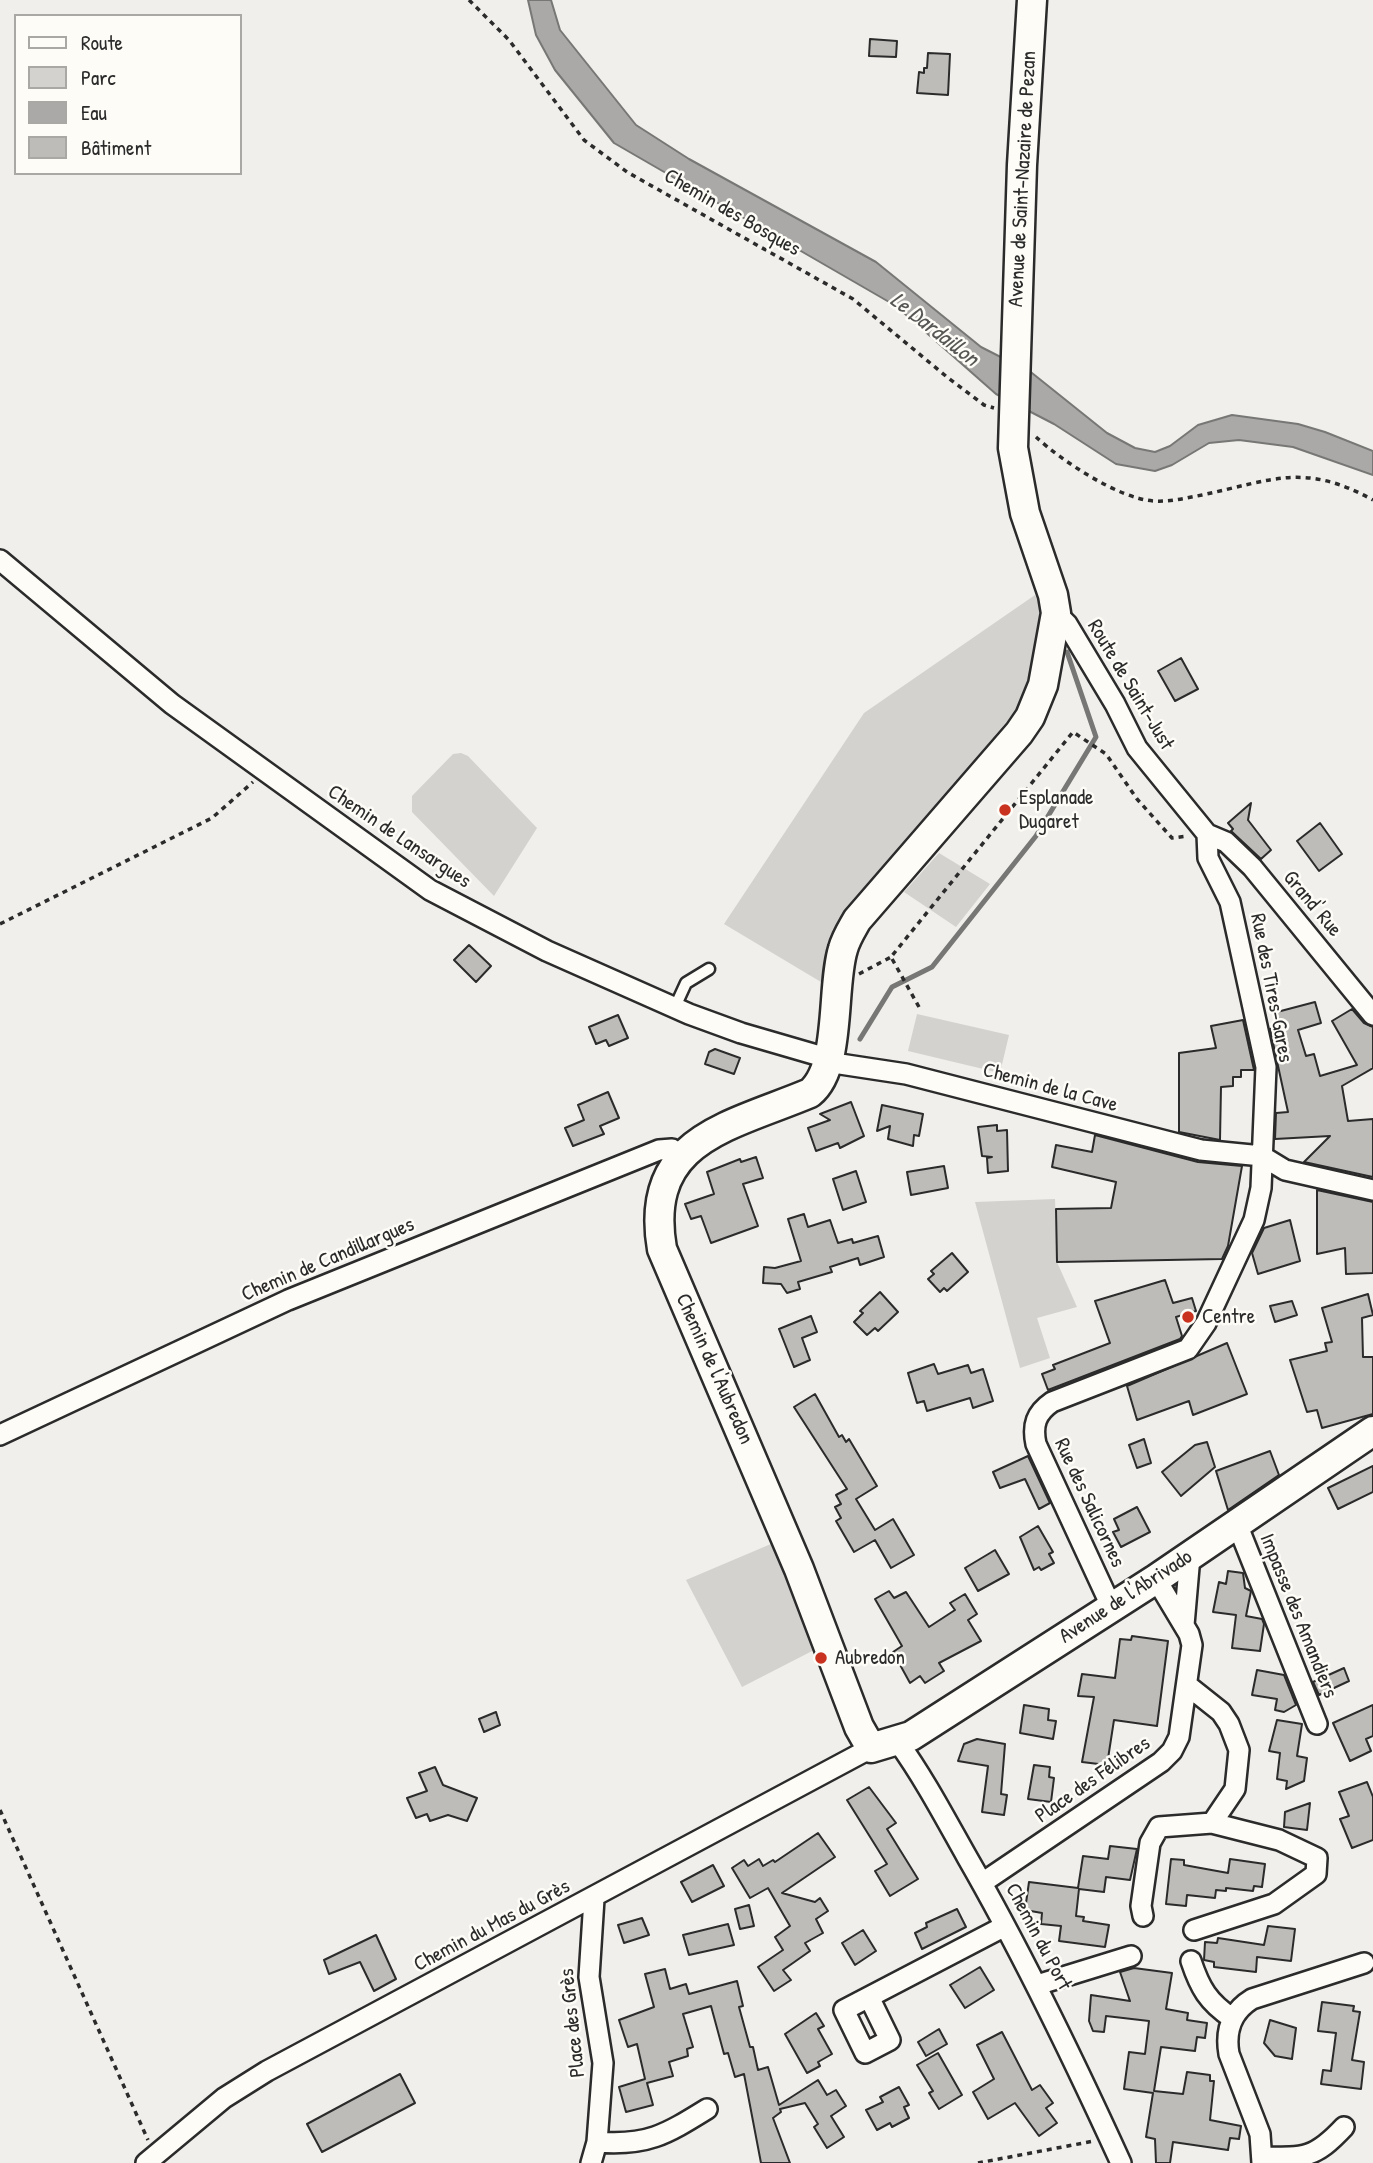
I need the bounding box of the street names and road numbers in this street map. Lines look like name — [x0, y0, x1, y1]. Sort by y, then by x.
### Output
street label: Avenue de Saint-Nazaire de Pezan — [1004, 50, 1042, 308]
street label: Chemin des Bosques — [659, 164, 805, 262]
street label: Route de Saint-Just — [1081, 615, 1179, 755]
street label: Chemin de Lansargues — [323, 780, 475, 894]
street label: Grand' Rue — [1277, 866, 1347, 942]
street label: Rue des Tires-Gares — [1244, 911, 1298, 1065]
street label: Chemin de la Cave — [980, 1058, 1120, 1118]
street label: Chemin de Candillargues — [238, 1212, 418, 1308]
street label: Chemin de l'Aubredon — [669, 1290, 759, 1448]
street label: Rue des Salicornes — [1048, 1435, 1130, 1571]
street label: Impasse des Amandiers — [1254, 1530, 1342, 1702]
street label: Avenue de l'Abrivado — [1055, 1545, 1197, 1649]
street label: Place des Félibres — [1031, 1731, 1155, 1829]
street label: Chemin du Mas du Grès — [410, 1874, 574, 1978]
street label: Chemin du Port — [999, 1879, 1077, 1995]
street label: Place des Grès — [555, 1967, 591, 2079]

